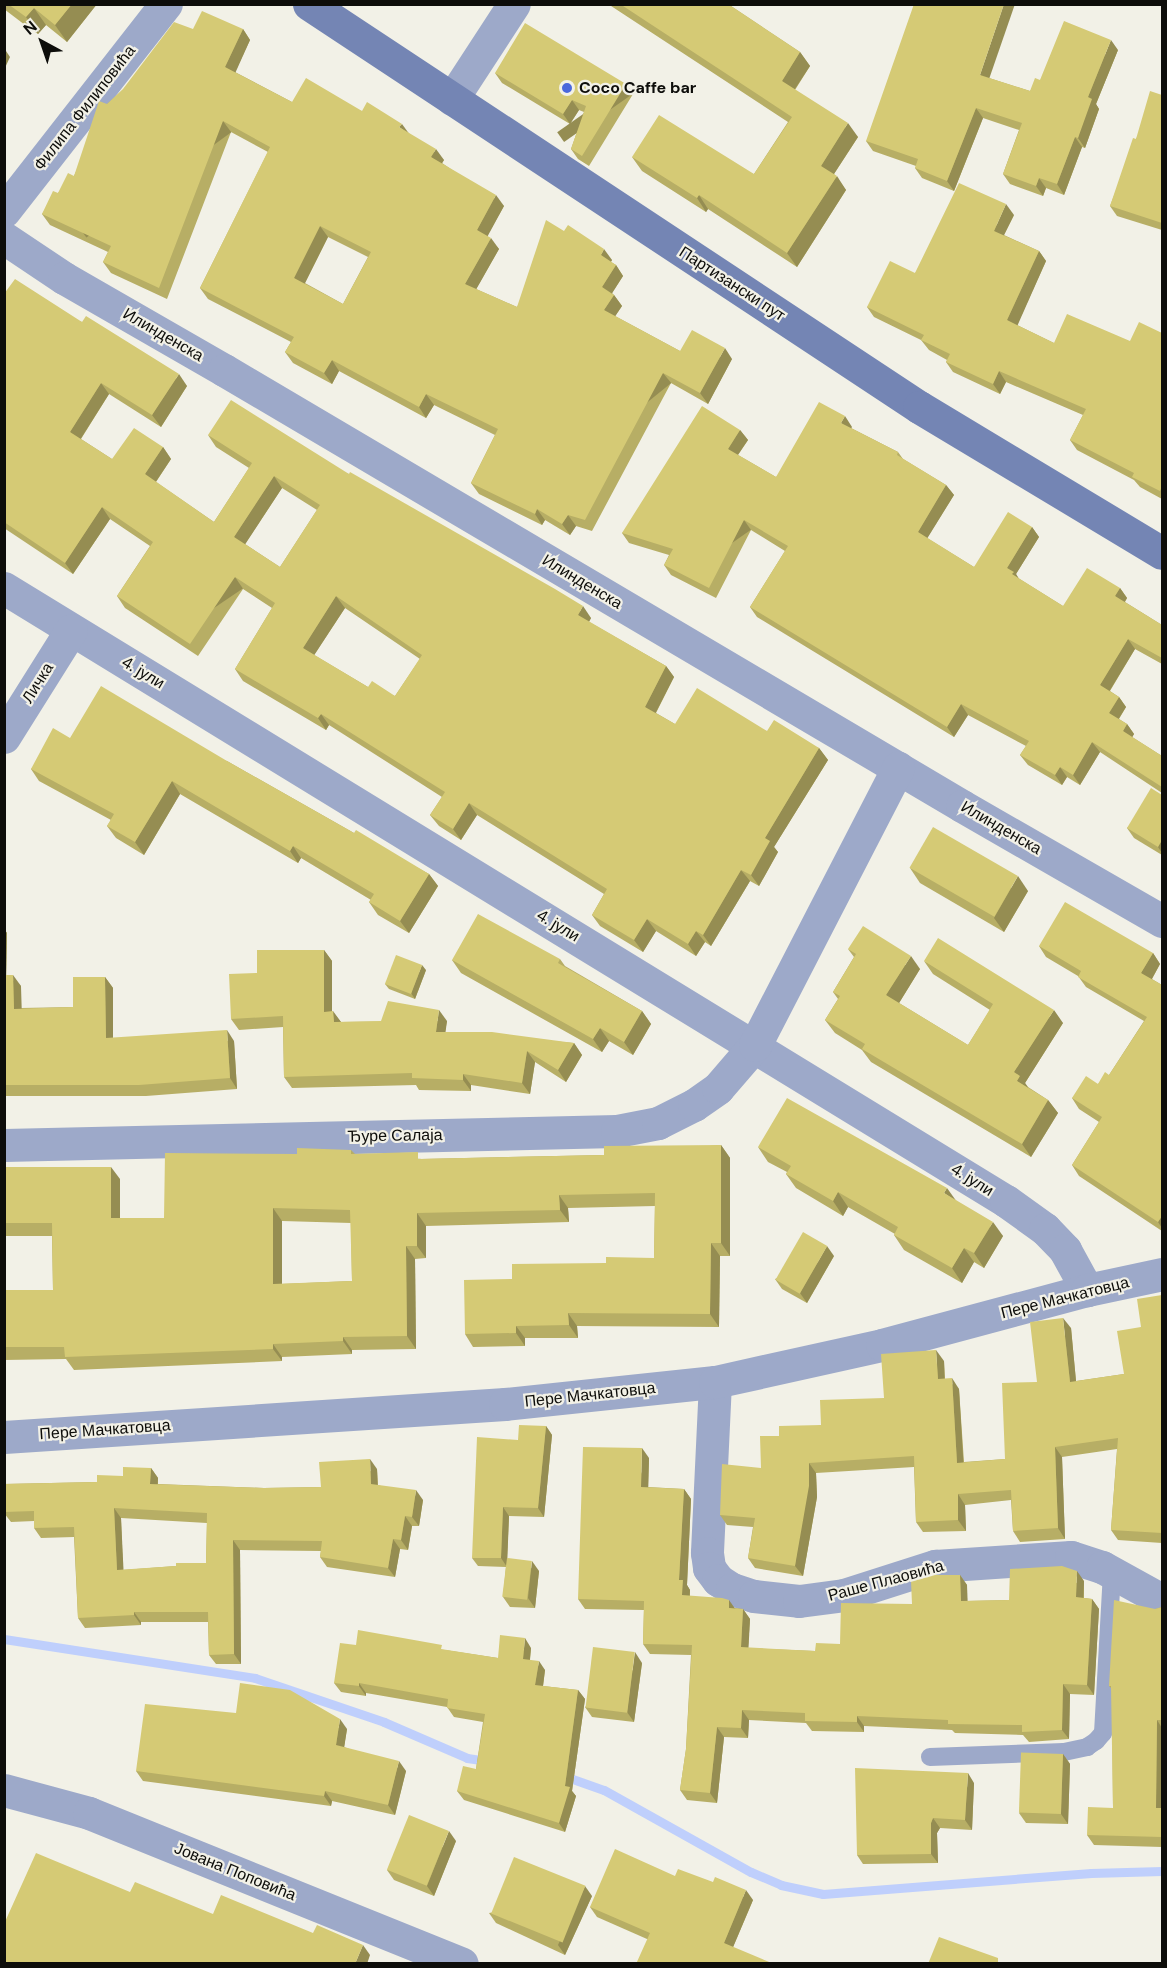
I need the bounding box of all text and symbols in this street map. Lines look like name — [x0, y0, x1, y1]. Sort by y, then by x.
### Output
north arrow — [12, 12, 72, 72]
text: N — [19, 16, 41, 40]
street label: Филипа Филиповића — [30, 42, 140, 174]
place label: Coco Caffe bar — [579, 78, 696, 98]
marker: Coco Caffe bar — [560, 81, 574, 95]
street label: Партизански пут — [675, 243, 789, 325]
street label: Илинденска — [119, 304, 207, 366]
street label: Илинденска — [539, 551, 625, 613]
street label: 4. јули — [118, 653, 168, 693]
street label: Личка — [18, 659, 58, 707]
street label: Илинденска — [957, 797, 1045, 859]
street label: 4. јули — [533, 906, 583, 946]
street label: Ђуре Салаја — [347, 1126, 443, 1146]
street label: 4. јули — [947, 1160, 997, 1200]
street label: Пере Мачкатовца — [999, 1273, 1131, 1323]
street label: Пере Мачкатовца — [524, 1379, 656, 1411]
street label: Пере Мачкатовца — [39, 1416, 171, 1444]
street label: Раше Плаовића — [826, 1556, 946, 1606]
street label: Јована Поповића — [171, 1839, 299, 1905]

